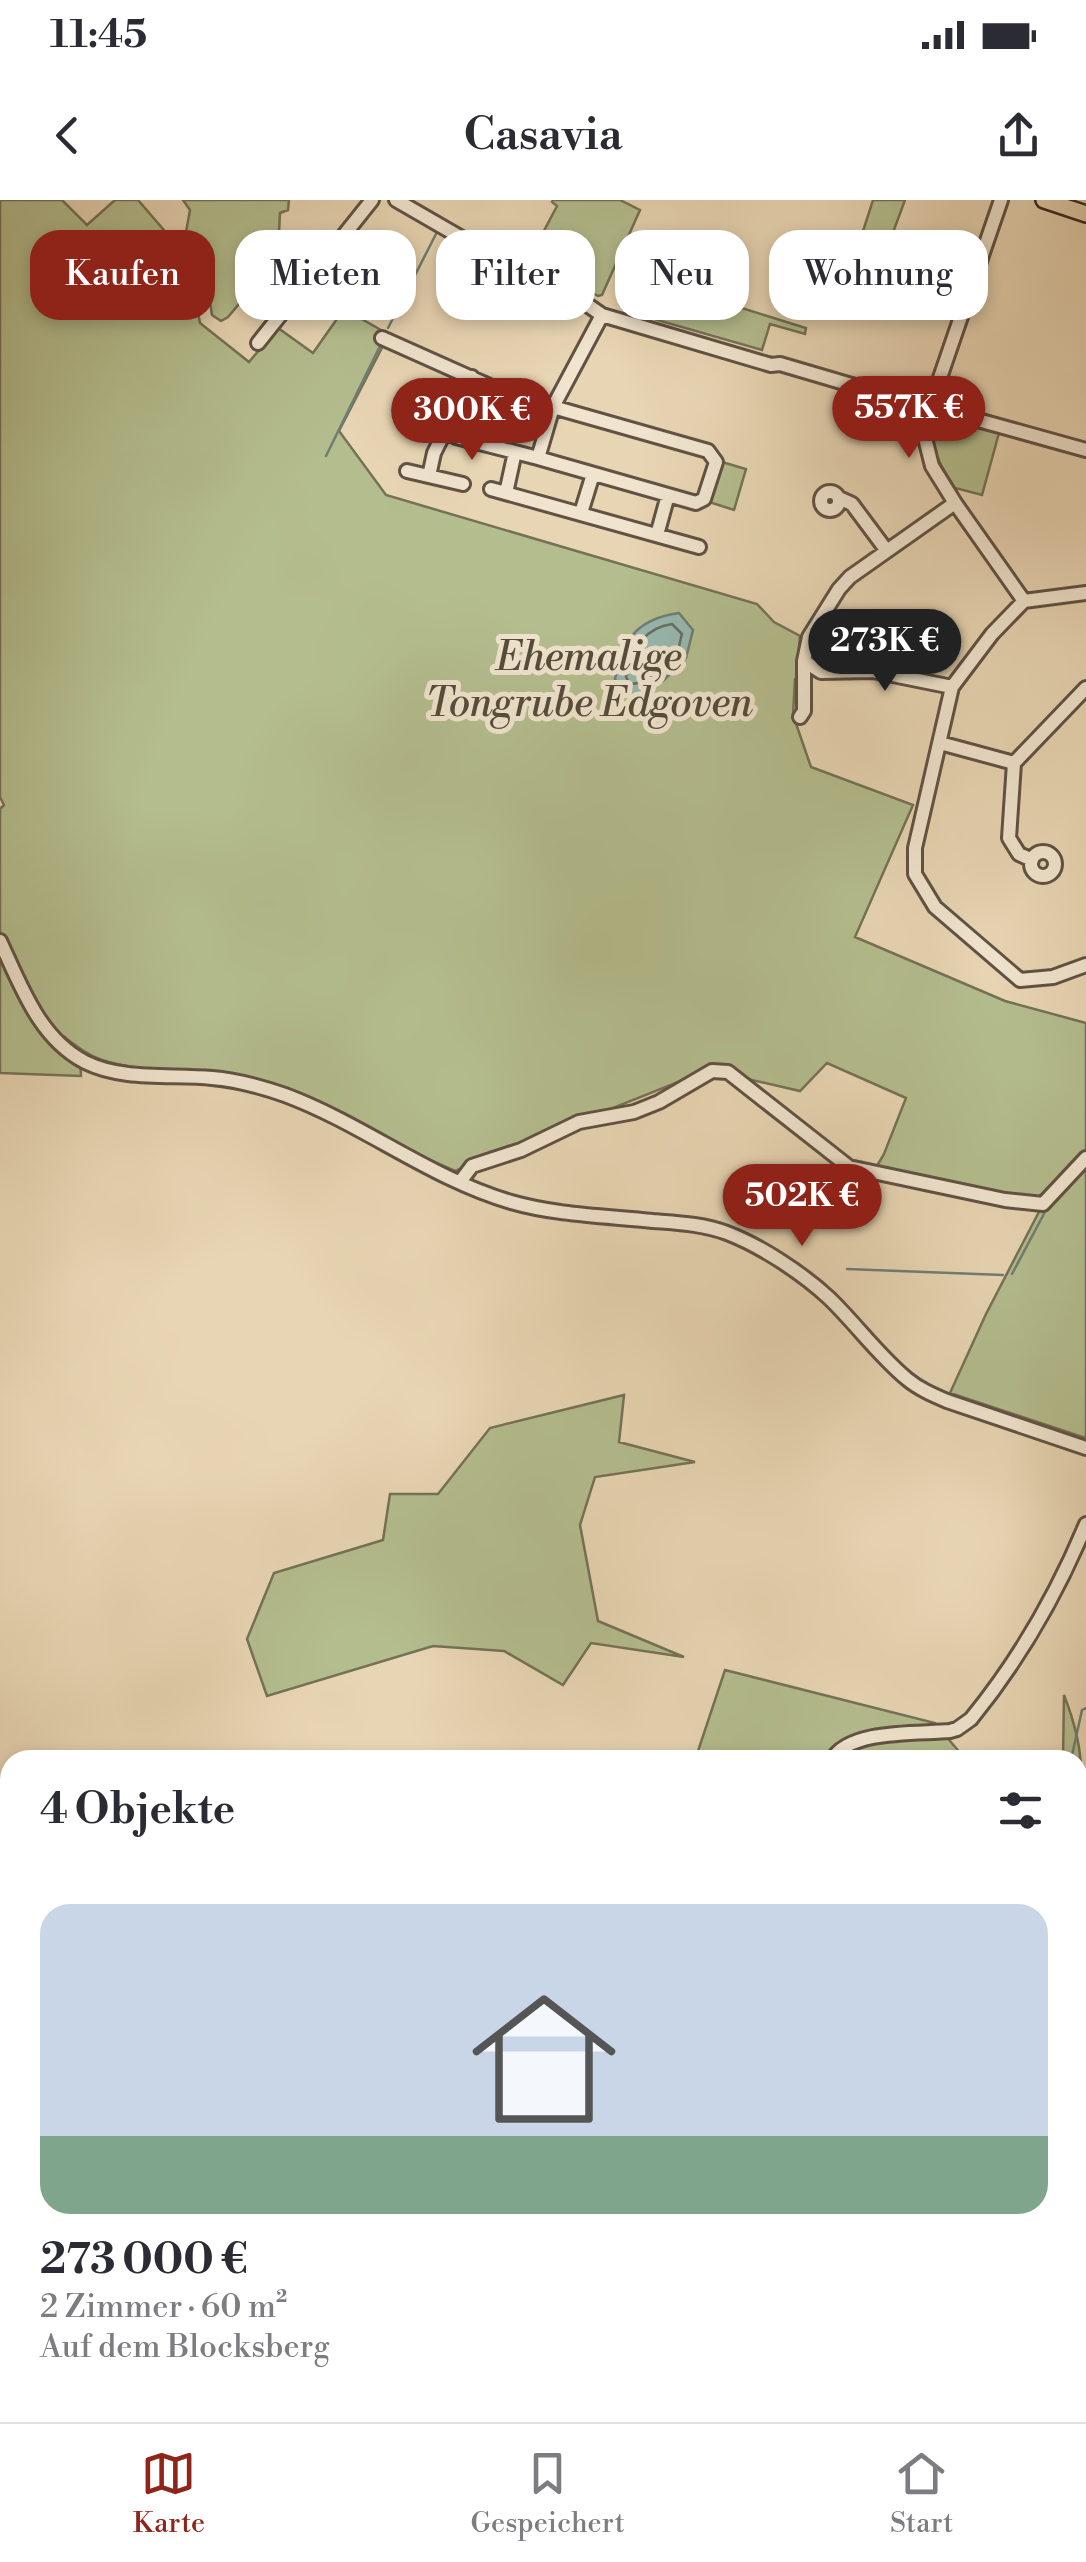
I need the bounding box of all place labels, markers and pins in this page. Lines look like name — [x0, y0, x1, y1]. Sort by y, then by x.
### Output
pin: 557K € — [828, 376, 990, 461]
pin: 300K € — [391, 378, 553, 463]
pin: 273K € — [804, 609, 966, 694]
pin: 502K € — [721, 1164, 883, 1249]

